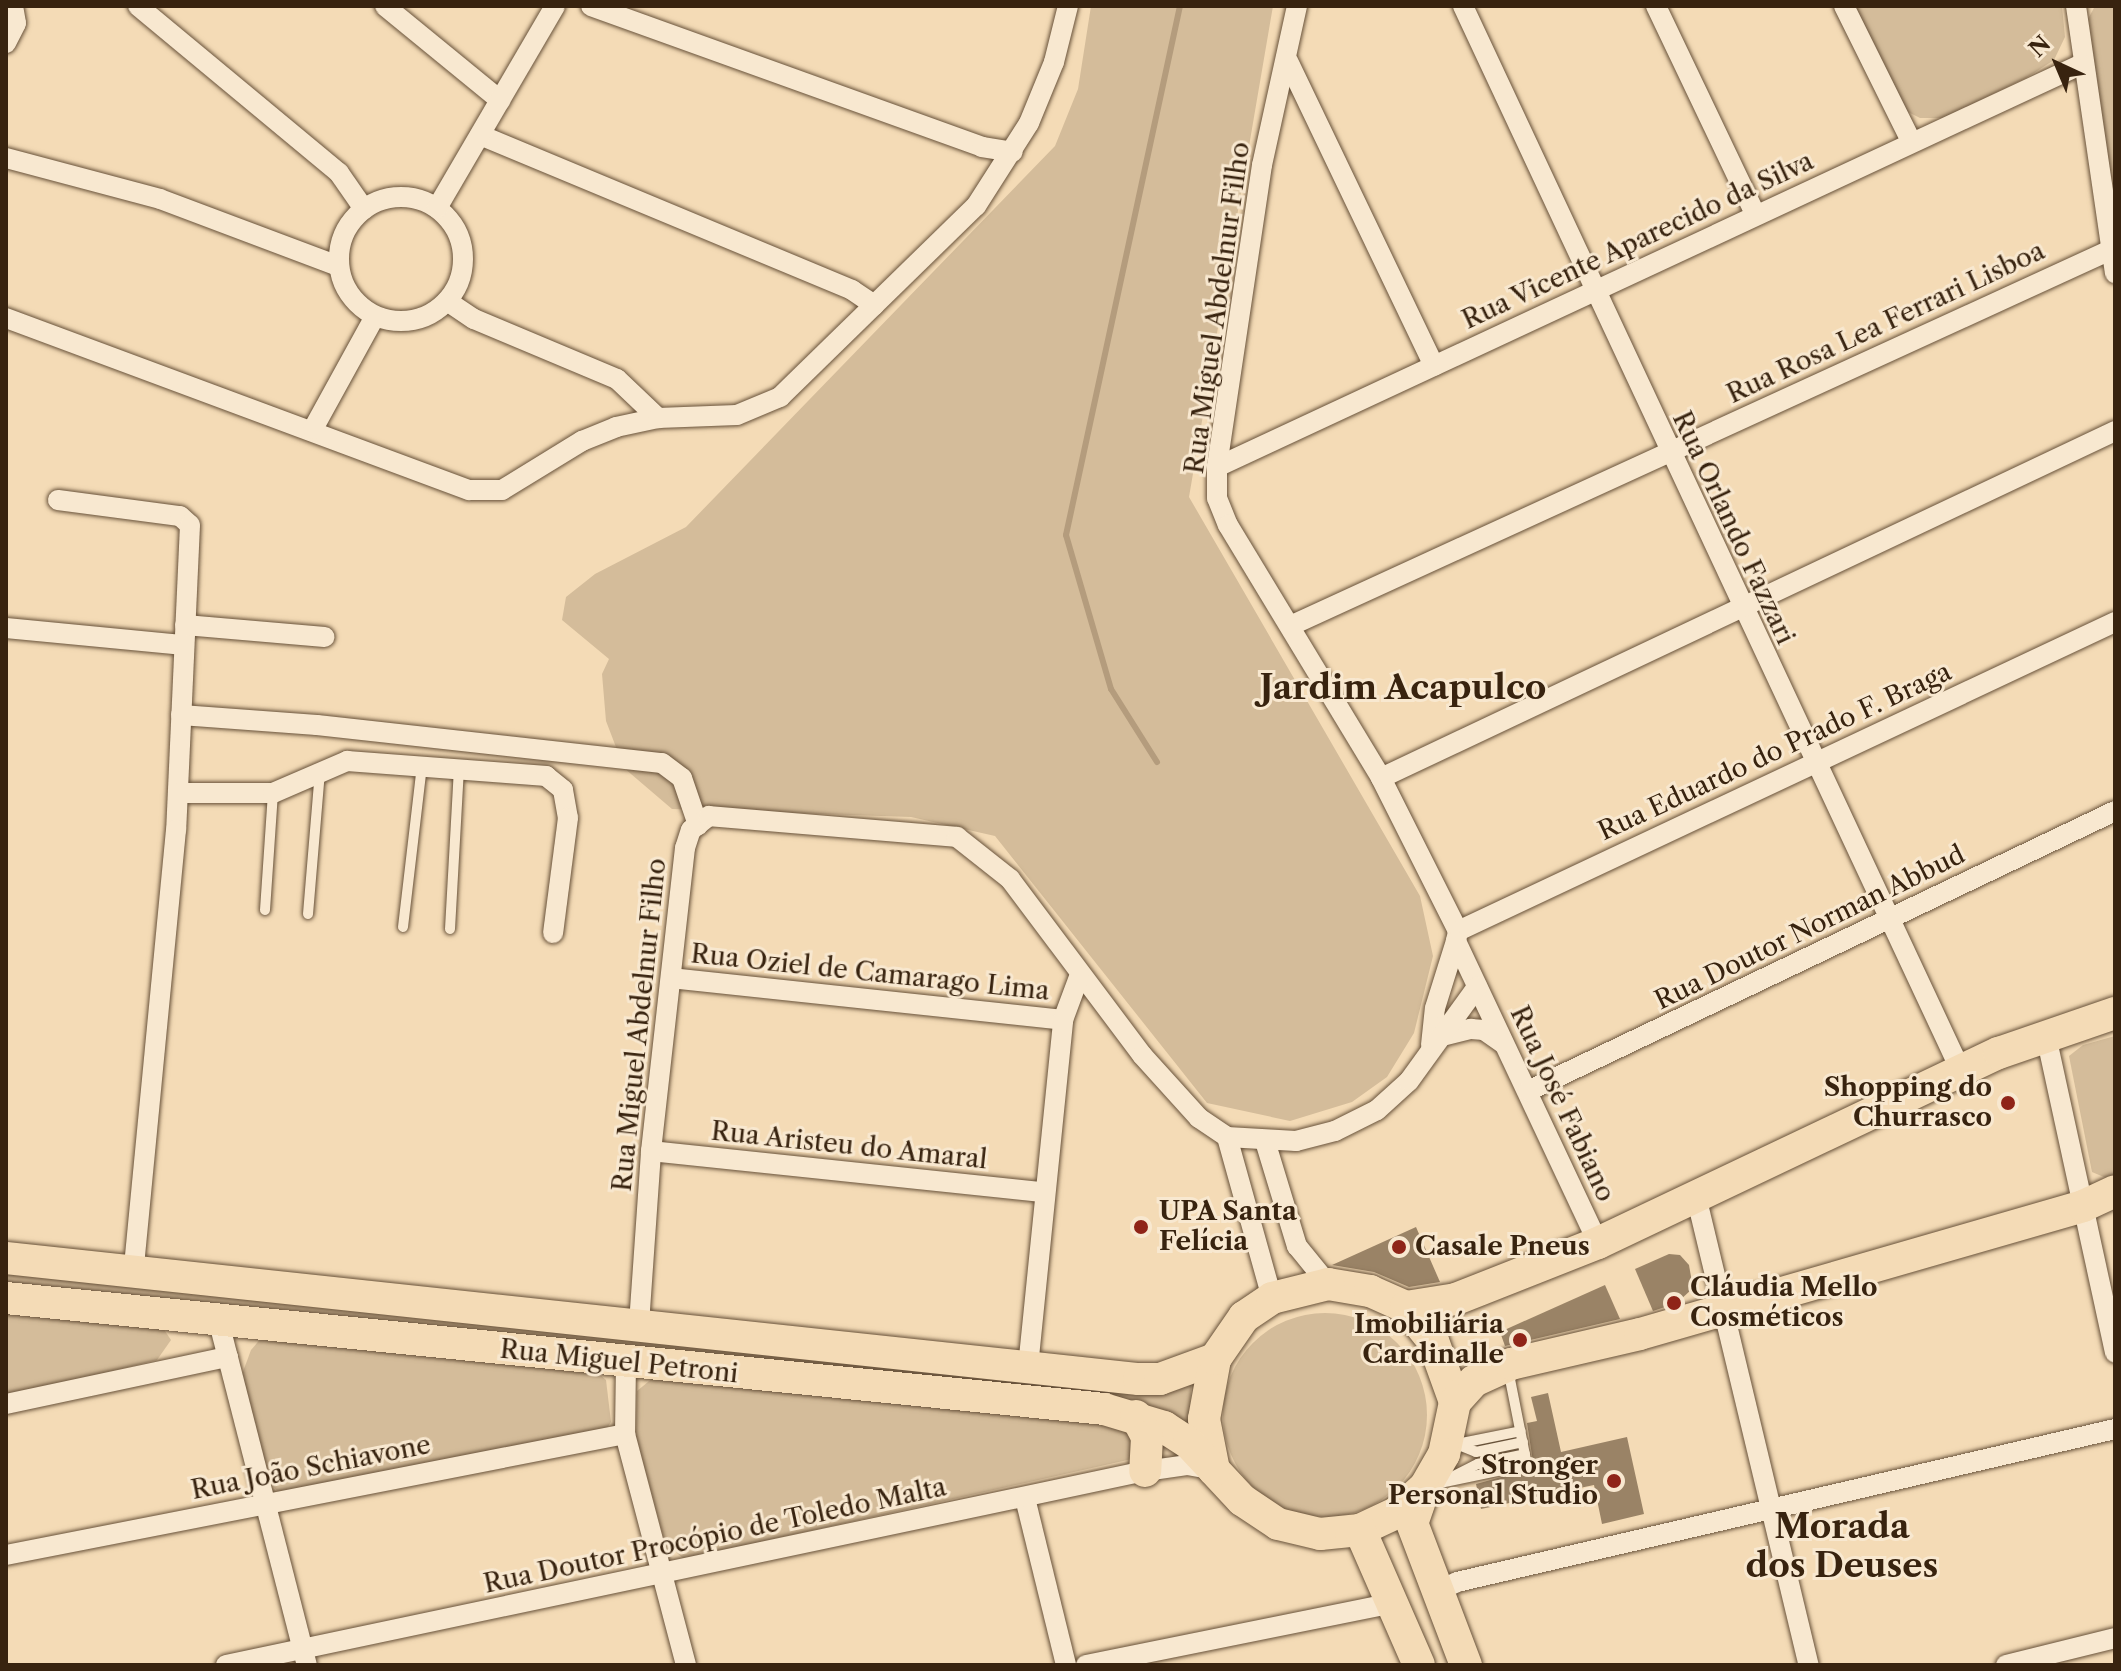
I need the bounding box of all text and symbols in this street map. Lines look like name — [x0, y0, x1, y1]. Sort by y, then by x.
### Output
north arrow — [2017, 24, 2097, 104]
text: N — [2024, 30, 2056, 63]
street label: Rua Miguel Abdelnur Filho — [1179, 139, 1257, 477]
street label: Rua Vicente Aparecido da Silva — [1456, 145, 1820, 337]
street label: Rua Rosa Lea Ferrari Lisboa — [1722, 235, 2050, 411]
street label: Rua Orlando Fazzari — [1665, 406, 1801, 650]
street label: Rua Eduardo do Prado F. Braga — [1593, 656, 1957, 848]
district label: Jardim Acapulco — [1259, 668, 1547, 708]
street label: Rua Doutor Norman Abbud — [1649, 839, 1971, 1017]
street label: Rua Miguel Abdelnur Filho — [607, 856, 673, 1194]
street label: Rua Oziel de Camarago Lima — [689, 939, 1051, 1007]
street label: Rua José Fabiano — [1503, 1001, 1621, 1207]
place label: Shopping do Churrasco — [1824, 1072, 1992, 1134]
marker: Shopping do Churrasco — [1999, 1094, 2017, 1112]
street label: Rua Aristeu do Amaral — [708, 1116, 990, 1176]
place label: UPA Santa Felícia — [1159, 1196, 1298, 1258]
marker: UPA Santa Felícia — [1130, 1216, 1152, 1238]
place label: Casale Pneus — [1415, 1231, 1590, 1263]
marker: Casale Pneus — [1390, 1238, 1408, 1256]
place label: Cláudia Mello Cosméticos — [1690, 1272, 1878, 1334]
marker: Cláudia Mello Cosméticos — [1665, 1294, 1683, 1312]
place label: Imobiliária Cardinalle — [1354, 1309, 1504, 1370]
marker: Imobiliária Cardinalle — [1511, 1331, 1529, 1349]
street label: Rua Miguel Petroni — [498, 1334, 740, 1390]
street label: Rua João Schiavone — [188, 1429, 434, 1507]
place label: Stronger Personal Studio — [1388, 1450, 1598, 1512]
street label: Rua Doutor Procópio de Toledo Malta — [480, 1472, 950, 1600]
marker: Stronger Personal Studio — [1605, 1472, 1623, 1490]
district label: Morada dos Deuses — [1746, 1506, 1938, 1586]

